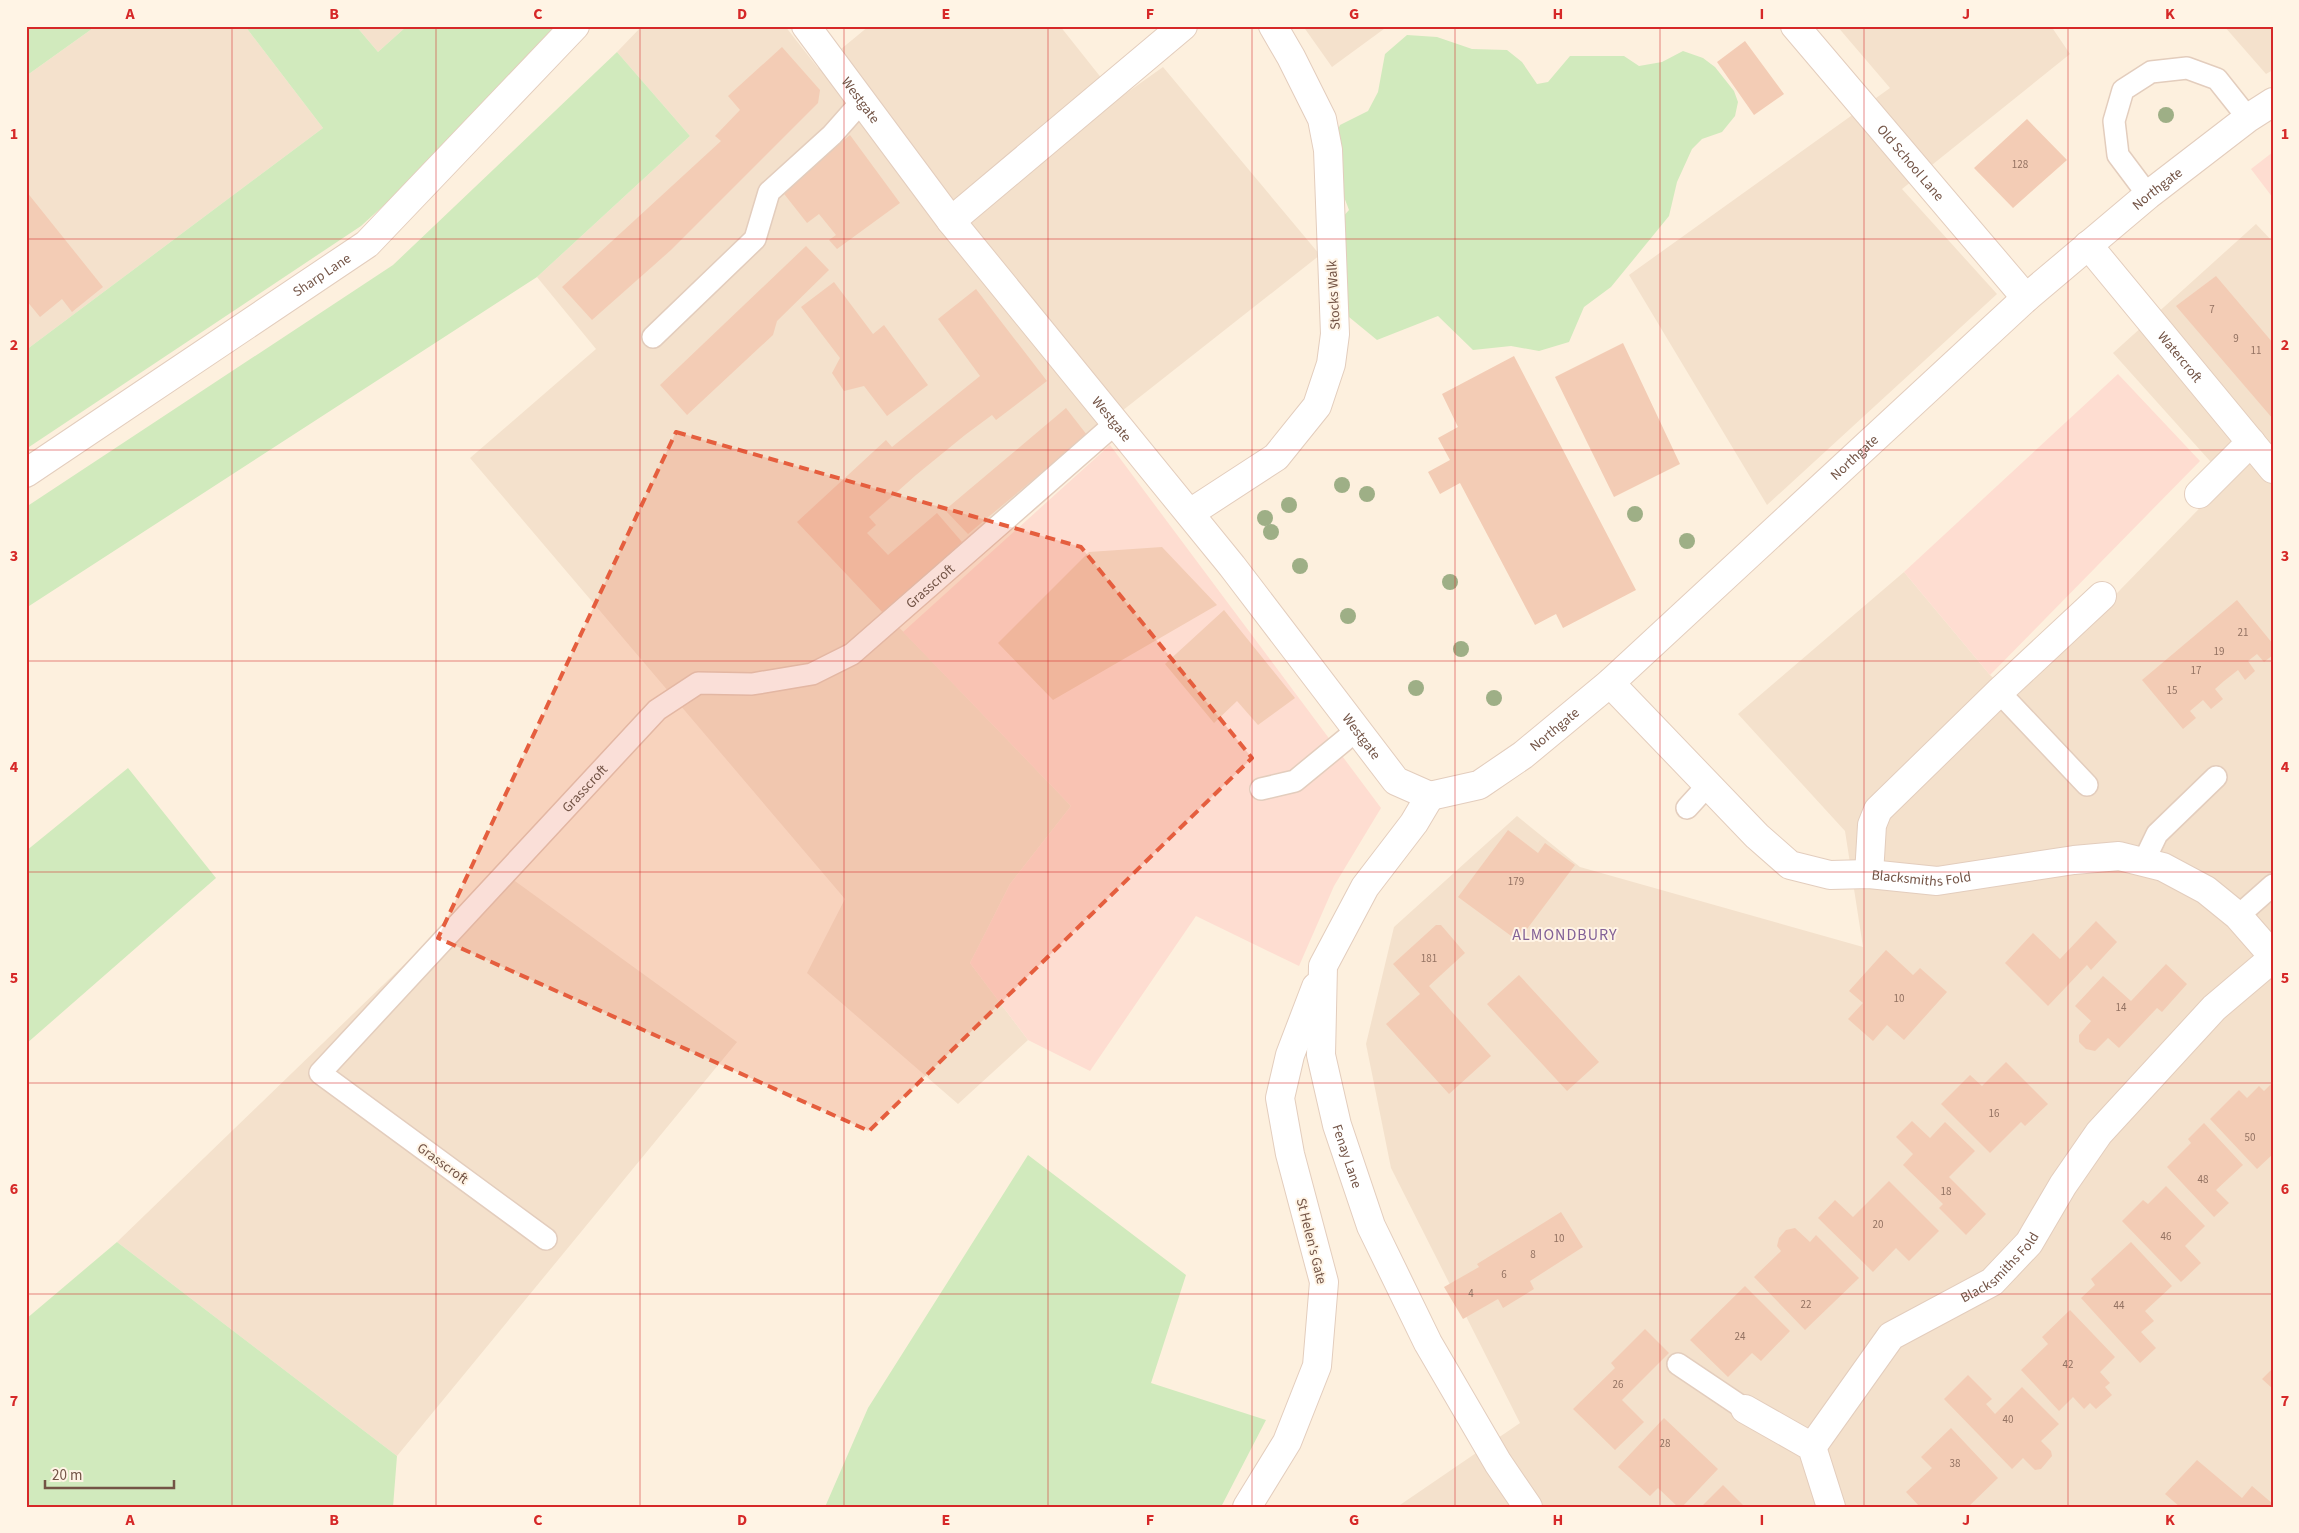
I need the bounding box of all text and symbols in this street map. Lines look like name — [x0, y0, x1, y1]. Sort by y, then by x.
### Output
text: A — [124, 3, 135, 25]
text: B — [329, 3, 339, 25]
text: C — [533, 3, 543, 25]
text: D — [737, 3, 747, 25]
text: E — [942, 3, 950, 25]
text: F — [1146, 3, 1154, 25]
text: G — [1349, 3, 1359, 25]
text: H — [1553, 3, 1563, 25]
text: I — [1760, 3, 1764, 25]
text: J — [1962, 3, 1970, 25]
text: K — [2165, 3, 2175, 25]
street label: Westgate — [836, 73, 884, 128]
street label: Old School Lane — [1872, 120, 1949, 206]
text: 1 — [10, 123, 18, 145]
text: 1 — [2281, 123, 2289, 145]
house number: 128 — [2012, 157, 2029, 172]
street label: Northgate — [2128, 163, 2187, 215]
street label: Sharp Lane — [289, 249, 355, 302]
street label: Stocks Walk — [1322, 260, 1346, 330]
house number: 7 — [2209, 302, 2215, 317]
street label: Watercroft — [2152, 328, 2207, 388]
house number: 9 — [2233, 331, 2239, 346]
text: 2 — [10, 334, 18, 356]
text: 2 — [2281, 334, 2289, 356]
house number: 11 — [2251, 343, 2261, 358]
street label: Westgate — [1087, 392, 1136, 446]
street label: Northgate — [1826, 430, 1883, 485]
text: 3 — [10, 545, 18, 567]
text: 3 — [2281, 545, 2289, 567]
street label: Grasscroft — [902, 559, 960, 613]
house number: 21 — [2238, 625, 2248, 640]
house number: 19 — [2214, 644, 2224, 659]
house number: 17 — [2191, 663, 2201, 678]
house number: 15 — [2167, 683, 2177, 698]
street label: Northgate — [1526, 703, 1584, 756]
street label: Westgate — [1337, 710, 1385, 764]
text: 4 — [10, 756, 19, 778]
text: 4 — [2281, 756, 2290, 778]
street label: Grasscroft — [558, 760, 613, 817]
street label: Blacksmiths Fold — [1871, 865, 1972, 892]
house number: 179 — [1508, 874, 1524, 889]
district label: ALMONDBURY — [1512, 924, 1618, 946]
house number: 181 — [1421, 951, 1437, 966]
text: 5 — [10, 967, 18, 989]
text: 5 — [2281, 967, 2289, 989]
house number: 10 — [1894, 991, 1904, 1006]
house number: 14 — [2116, 1000, 2127, 1015]
house number: 16 — [1989, 1106, 2000, 1121]
street label: Fenay Lane — [1326, 1122, 1367, 1191]
house number: 50 — [2245, 1130, 2255, 1145]
street label: Grasscroft — [413, 1138, 473, 1190]
house number: 48 — [2198, 1172, 2209, 1187]
text: 6 — [10, 1178, 18, 1200]
text: 6 — [2281, 1178, 2289, 1200]
house number: 18 — [1941, 1184, 1952, 1199]
street label: St Helen's Gate — [1291, 1196, 1331, 1286]
house number: 20 — [1873, 1217, 1883, 1232]
street label: Blacksmiths Fold — [1957, 1229, 2044, 1308]
house number: 46 — [2161, 1229, 2172, 1244]
house number: 10 — [1554, 1231, 1564, 1246]
house number: 8 — [1530, 1247, 1536, 1262]
house number: 6 — [1501, 1267, 1507, 1282]
house number: 4 — [1468, 1286, 1474, 1301]
house number: 22 — [1801, 1297, 1811, 1312]
house number: 44 — [2114, 1298, 2125, 1313]
house number: 24 — [1735, 1329, 1746, 1344]
house number: 42 — [2063, 1357, 2073, 1372]
house number: 26 — [1613, 1377, 1624, 1392]
text: 7 — [10, 1390, 18, 1412]
text: 7 — [2281, 1390, 2289, 1412]
house number: 40 — [2003, 1412, 2013, 1427]
house number: 28 — [1660, 1436, 1671, 1451]
house number: 38 — [1950, 1456, 1961, 1471]
scale bar — [45, 1458, 174, 1490]
text: 20 m — [52, 1465, 82, 1486]
text: A — [124, 1509, 135, 1531]
text: B — [329, 1509, 339, 1531]
text: C — [533, 1509, 543, 1531]
text: D — [737, 1509, 747, 1531]
text: E — [942, 1509, 950, 1531]
text: F — [1146, 1509, 1154, 1531]
text: G — [1349, 1509, 1359, 1531]
text: H — [1553, 1509, 1563, 1531]
text: I — [1760, 1509, 1764, 1531]
text: J — [1962, 1509, 1970, 1531]
text: K — [2165, 1509, 2175, 1531]

